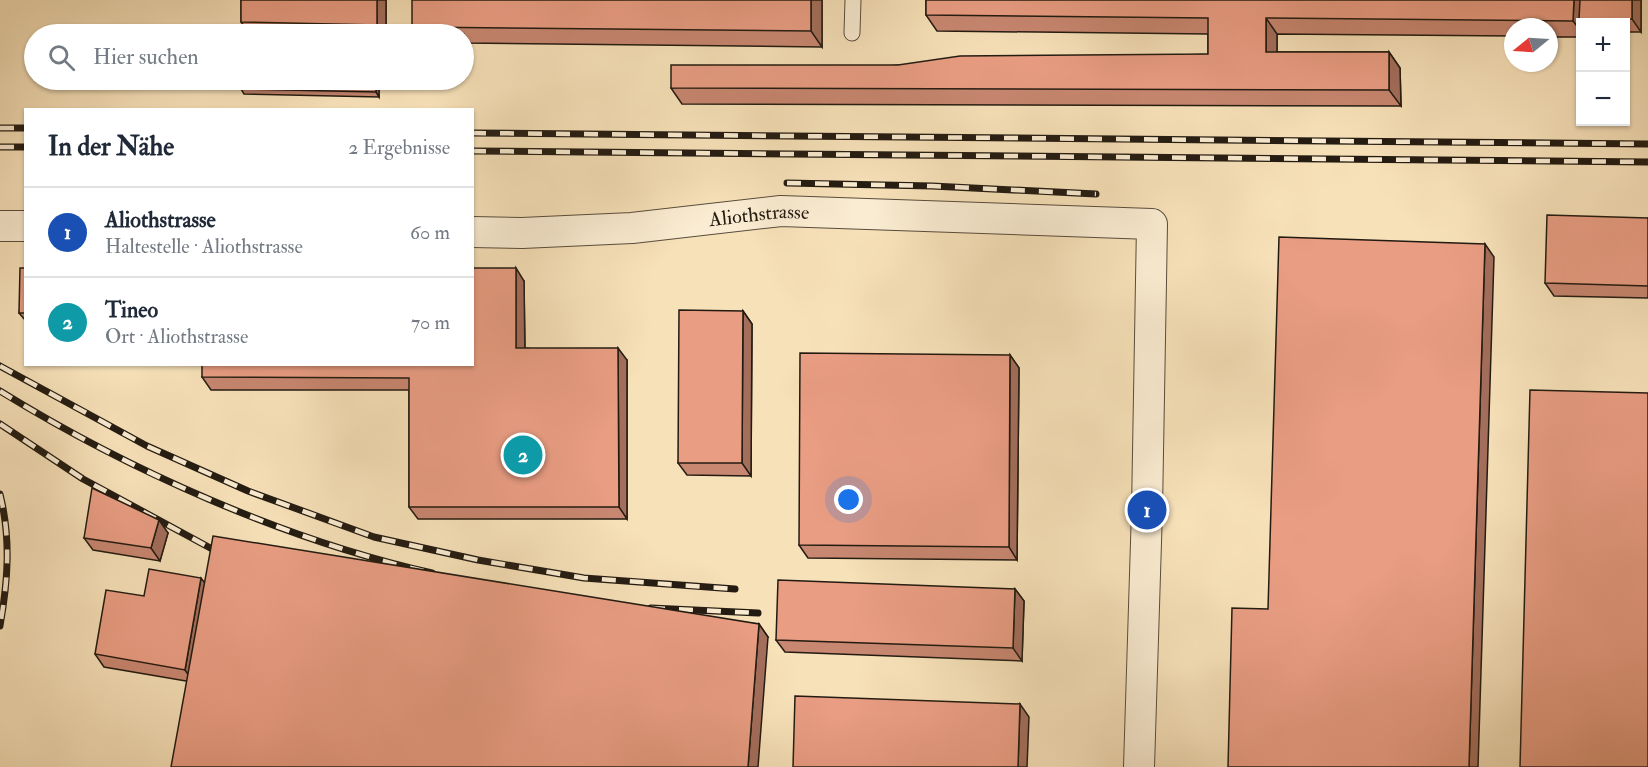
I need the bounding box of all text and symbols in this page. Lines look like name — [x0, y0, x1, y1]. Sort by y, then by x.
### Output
north arrow — [1504, 18, 1558, 72]
map controls — [1576, 18, 1630, 126]
button: + — [1576, 18, 1630, 72]
search box — [24, 24, 474, 90]
icon: search — [45, 41, 78, 74]
text: Hier suchen — [93, 43, 199, 71]
button: − — [1576, 72, 1630, 126]
text: In der Nähe — [48, 131, 174, 163]
text: 2 Ergebnisse — [348, 135, 450, 160]
street label: Aliothstrasse — [707, 198, 810, 232]
text: Aliothstrasse — [105, 206, 216, 234]
text: 1 — [64, 220, 71, 245]
text: 60 m — [410, 220, 450, 245]
text: Haltestelle · Aliothstrasse — [105, 234, 303, 259]
text: Tineo — [105, 296, 158, 324]
text: 2 — [62, 310, 73, 335]
text: 70 m — [411, 310, 450, 335]
text: Ort · Aliothstrasse — [105, 324, 248, 349]
pin: 2 — [504, 432, 542, 478]
your location — [834, 485, 863, 514]
pin: 1 — [1128, 488, 1166, 532]

